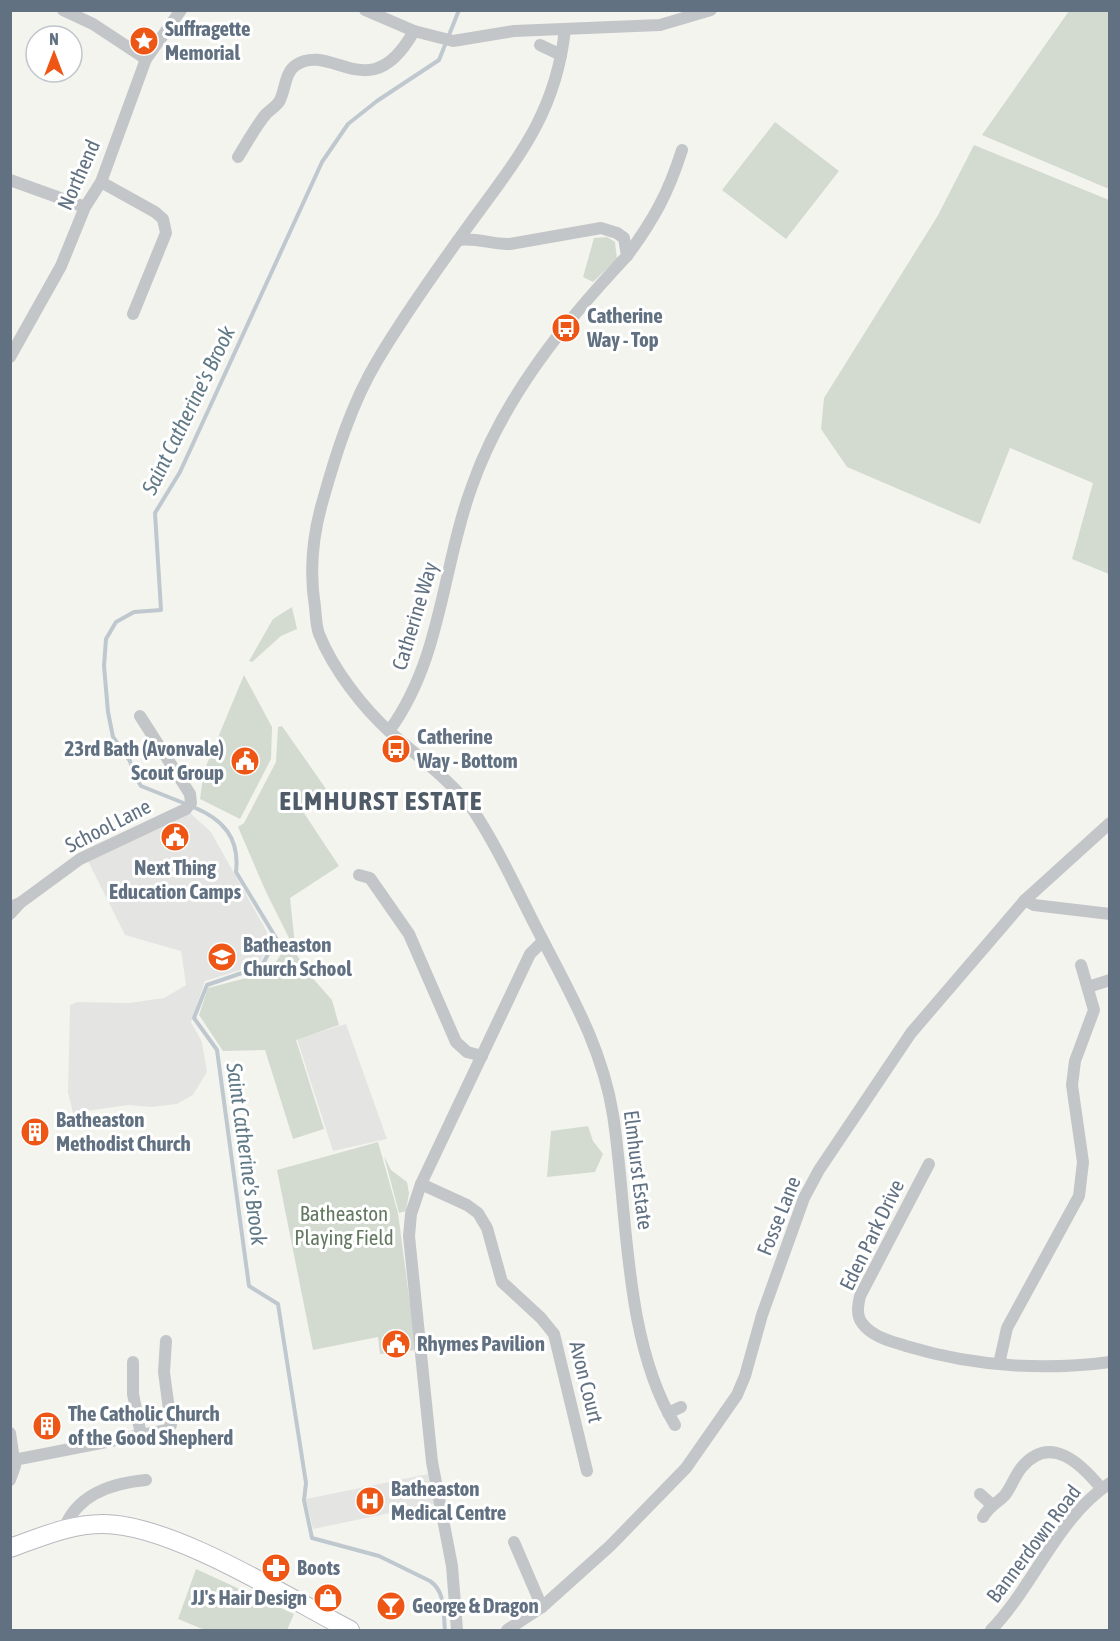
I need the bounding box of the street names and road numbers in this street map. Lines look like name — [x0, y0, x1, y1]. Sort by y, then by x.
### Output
street label: Northend — [52, 136, 104, 213]
street label: Catherine Way — [386, 559, 442, 673]
street label: School Lane — [61, 793, 154, 857]
street label: Elmhurst Estate — [620, 1109, 658, 1231]
street label: Fosse Lane — [751, 1173, 805, 1258]
street label: Eden Park Drive — [834, 1175, 908, 1294]
street label: Avon Court — [565, 1339, 609, 1425]
street label: Bannerdown Road — [981, 1480, 1085, 1607]

